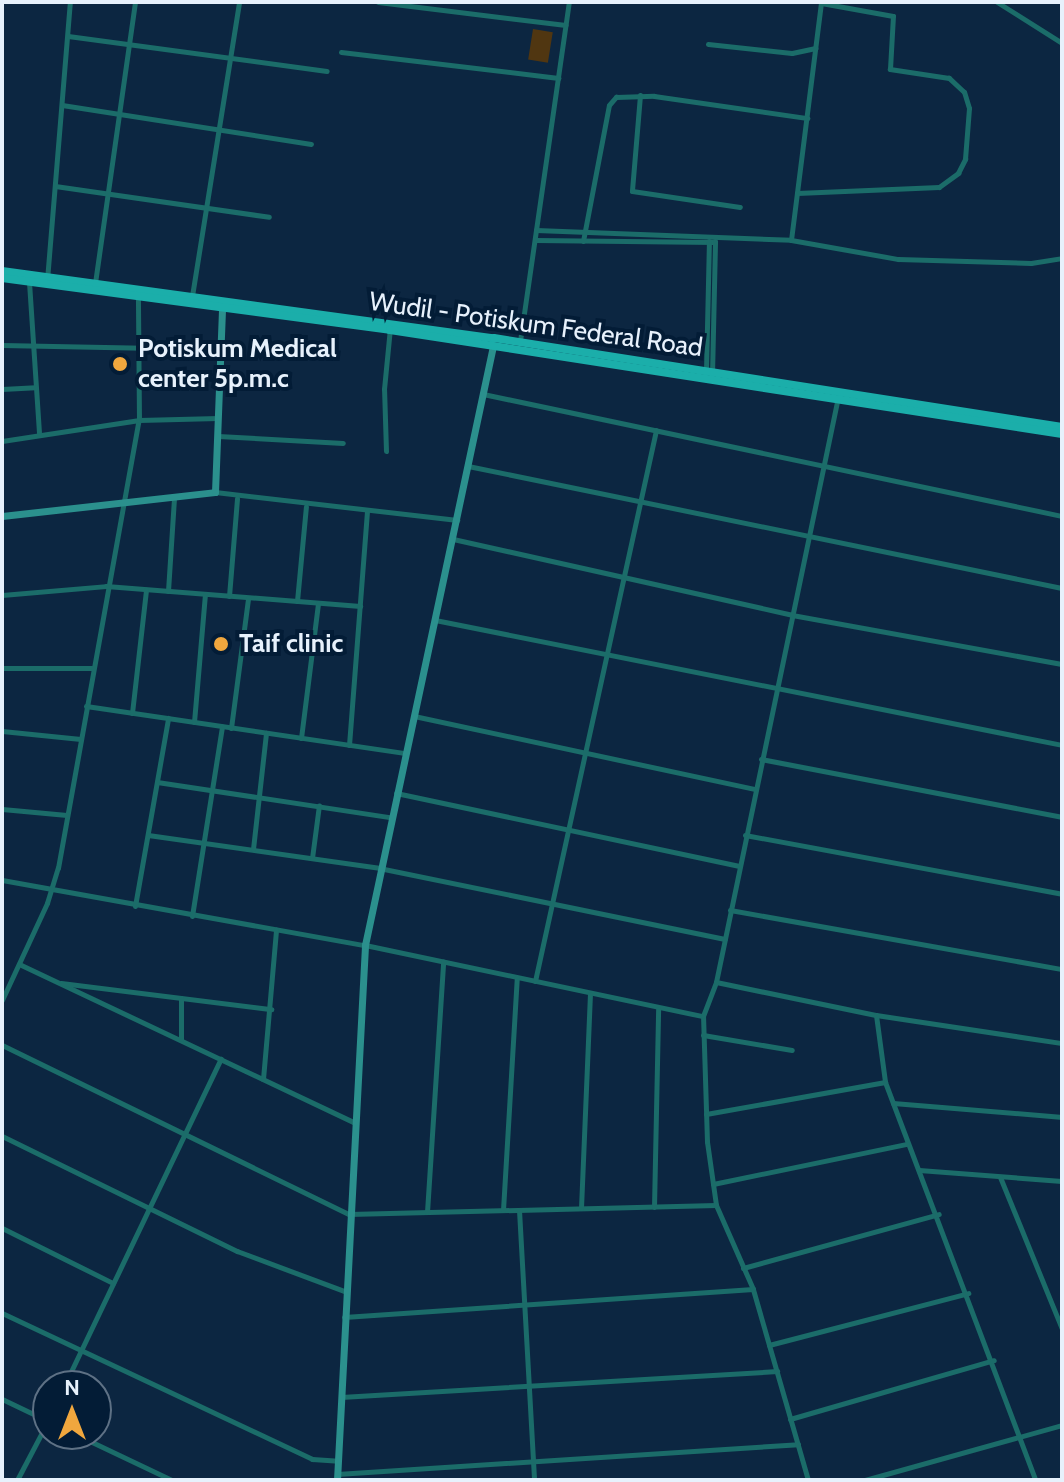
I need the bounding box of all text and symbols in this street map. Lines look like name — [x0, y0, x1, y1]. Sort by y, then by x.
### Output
street label: Wudil - Potiskum Federal Road — [367, 286, 705, 364]
place label: Potiskum Medical center 5p.m.c — [138, 333, 337, 394]
marker: Potiskum Medical center 5p.m.c — [109, 353, 131, 375]
place label: Taif clinic — [239, 628, 343, 660]
marker: Taif clinic — [210, 633, 232, 655]
north arrow — [32, 1370, 112, 1450]
text: N — [64, 1374, 80, 1401]

